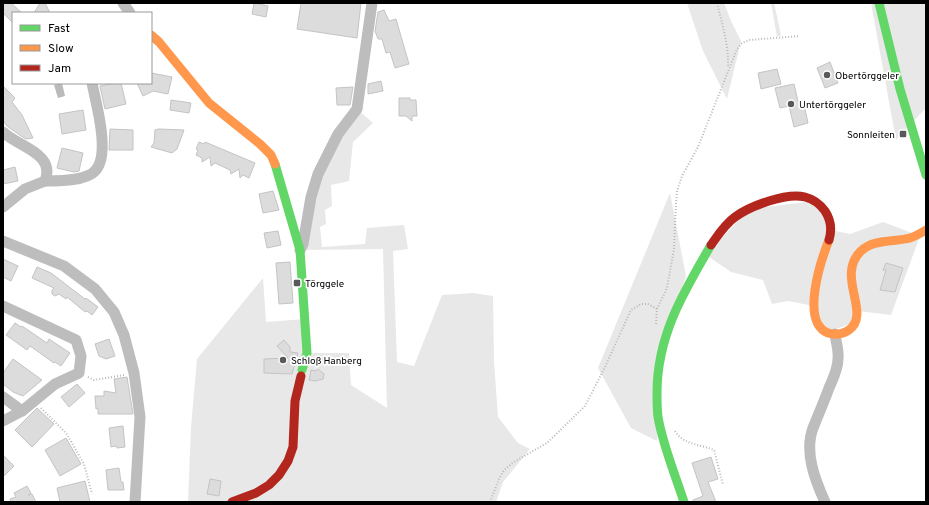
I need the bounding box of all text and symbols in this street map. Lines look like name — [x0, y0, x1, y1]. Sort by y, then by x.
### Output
legend — [12, 12, 152, 84]
text: Fast — [48, 21, 70, 37]
text: Slow — [48, 41, 74, 57]
text: Jam — [48, 61, 71, 77]
marker: Obertörggeler — [822, 70, 832, 80]
place label: Obertörggeler — [835, 70, 899, 83]
marker: Untertörggeler — [786, 99, 796, 109]
place label: Untertörggeler — [799, 99, 866, 112]
place label: Sonnleiten — [847, 129, 895, 142]
marker: Sonnleiten — [898, 129, 908, 139]
marker: Törggele — [292, 278, 302, 288]
place label: Törggele — [305, 278, 344, 291]
marker: Schloß Hanberg — [278, 355, 288, 365]
place label: Schloß Hanberg — [291, 355, 362, 368]

